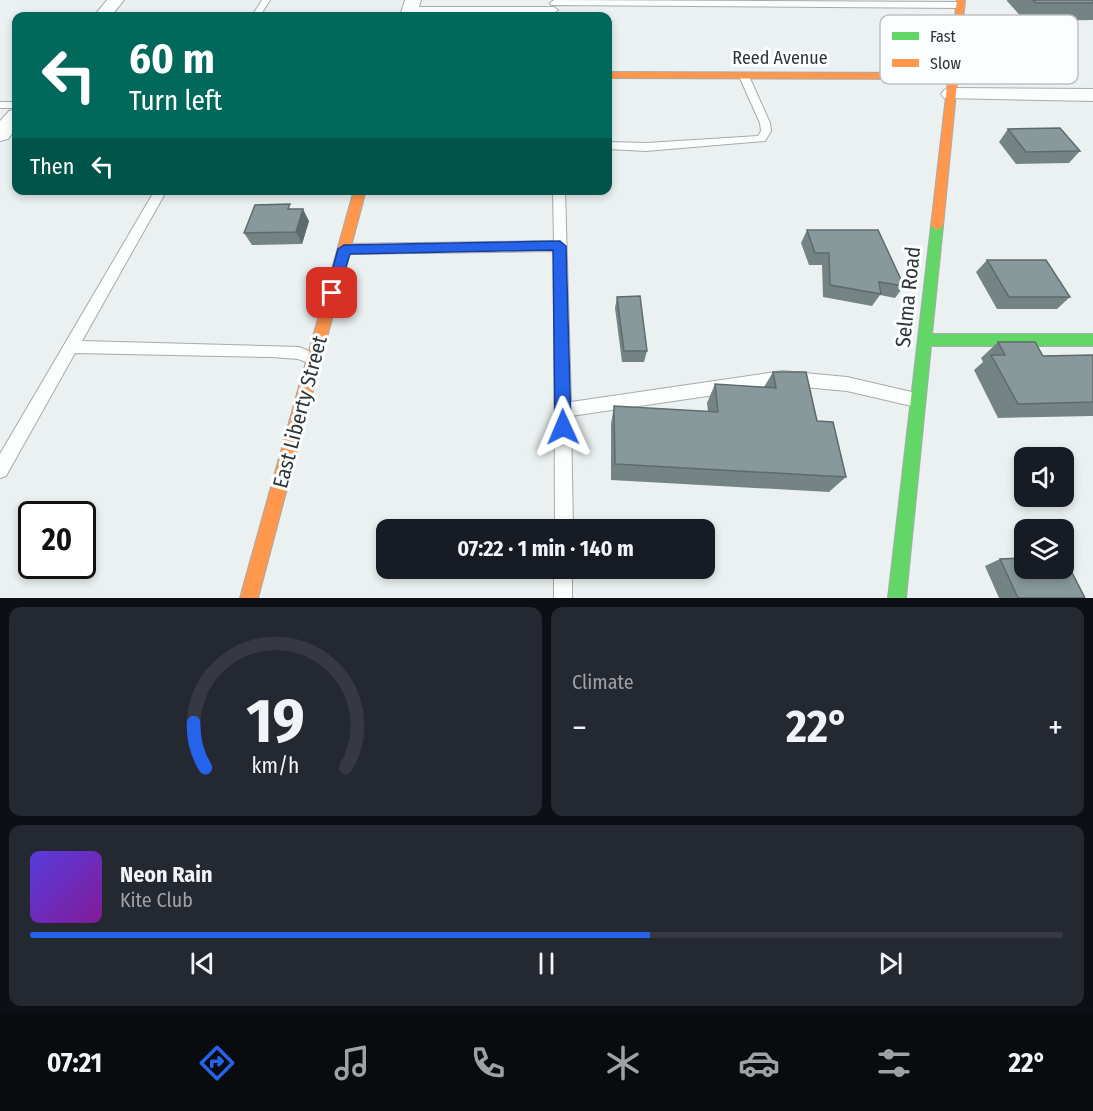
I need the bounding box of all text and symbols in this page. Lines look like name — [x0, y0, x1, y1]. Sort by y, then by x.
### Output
legend — [880, 15, 1078, 84]
text: Fast — [930, 27, 957, 46]
text: 60 m — [129, 34, 215, 84]
icon: left — [30, 36, 108, 114]
street label: Reed Avenue — [732, 47, 828, 69]
text: Slow — [930, 54, 961, 73]
text: Turn left — [129, 85, 222, 117]
icon: left — [86, 150, 119, 183]
text: Then — [30, 153, 74, 180]
street label: Selma Road — [890, 245, 926, 349]
pin — [306, 267, 357, 318]
icon: arrive — [315, 276, 348, 309]
street label: East Liberty Street — [267, 333, 333, 491]
position arrow — [531, 395, 595, 459]
map controls — [1014, 447, 1074, 579]
button: sound — [1014, 447, 1074, 507]
speed limit sign: 20 — [18, 501, 96, 579]
button: layers — [1014, 519, 1074, 579]
text: 07:22 · 1 min · 140 m — [457, 535, 634, 562]
text: Climate — [572, 670, 634, 694]
text: 19 — [246, 684, 305, 759]
text: 22° — [786, 700, 849, 754]
text: − — [572, 708, 587, 748]
text: + — [1048, 708, 1063, 748]
text: km/h — [252, 754, 299, 780]
text: Neon Rain — [120, 861, 213, 888]
text: Kite Club — [120, 888, 193, 912]
icon: previous — [186, 947, 219, 980]
icon: pause — [530, 947, 563, 980]
icon: next — [874, 947, 907, 980]
icon: directions — [196, 1042, 238, 1084]
icon: music — [331, 1042, 373, 1084]
icon: phone — [467, 1042, 509, 1084]
icon: climate — [602, 1042, 644, 1084]
icon: car — [738, 1042, 780, 1084]
icon: filters — [873, 1042, 915, 1084]
text: 07:21 — [47, 1047, 102, 1079]
text: 22° — [1009, 1047, 1046, 1079]

